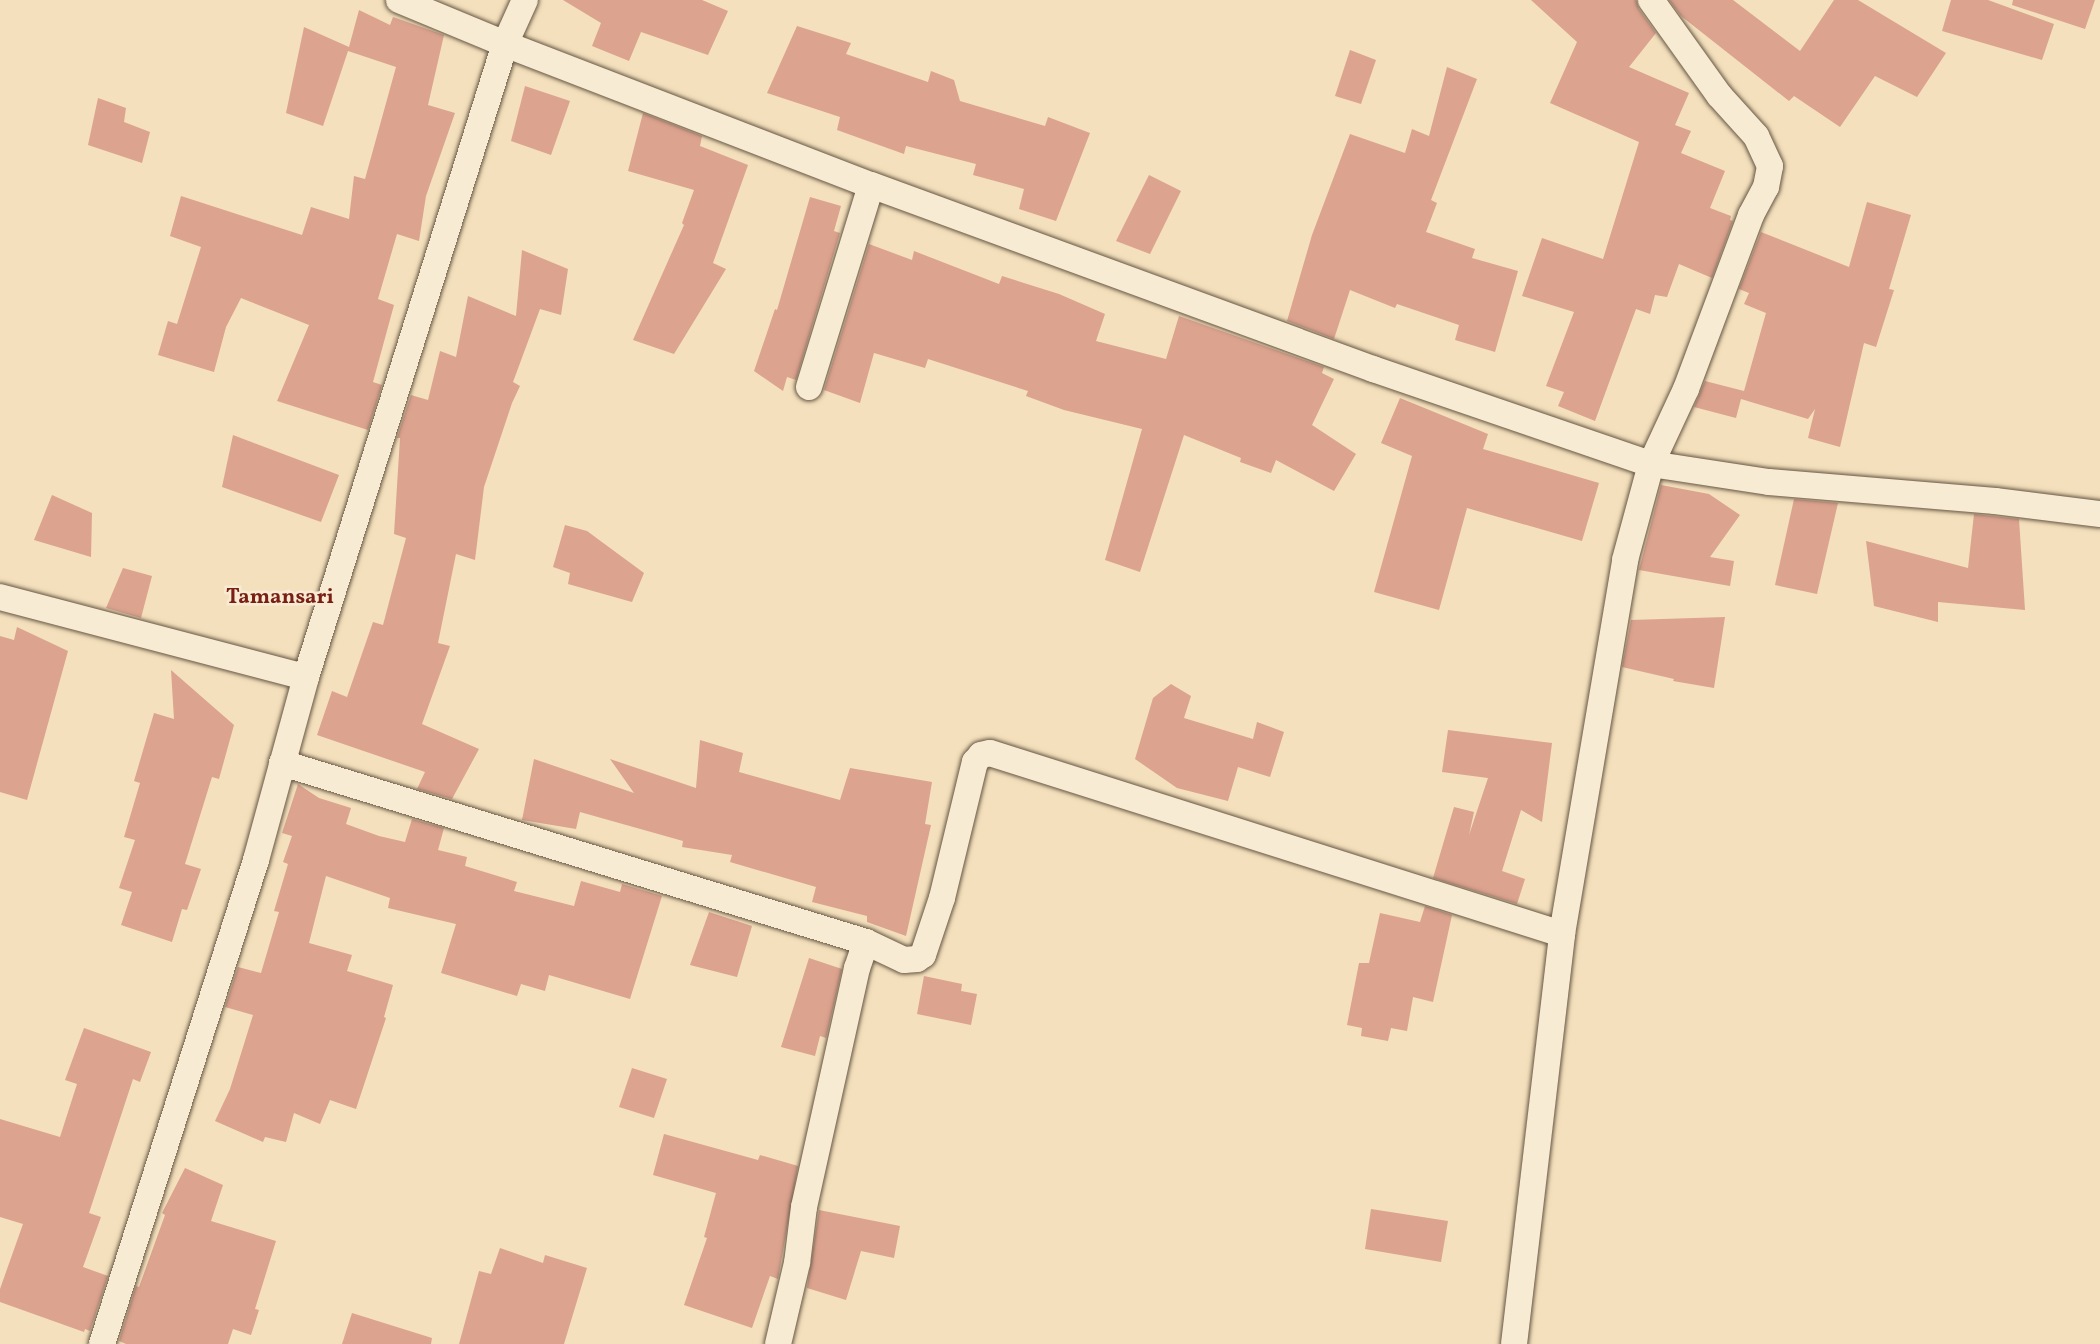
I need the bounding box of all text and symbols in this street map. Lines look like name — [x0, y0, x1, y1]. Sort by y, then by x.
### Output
district label: Tamansari — [226, 585, 334, 611]

